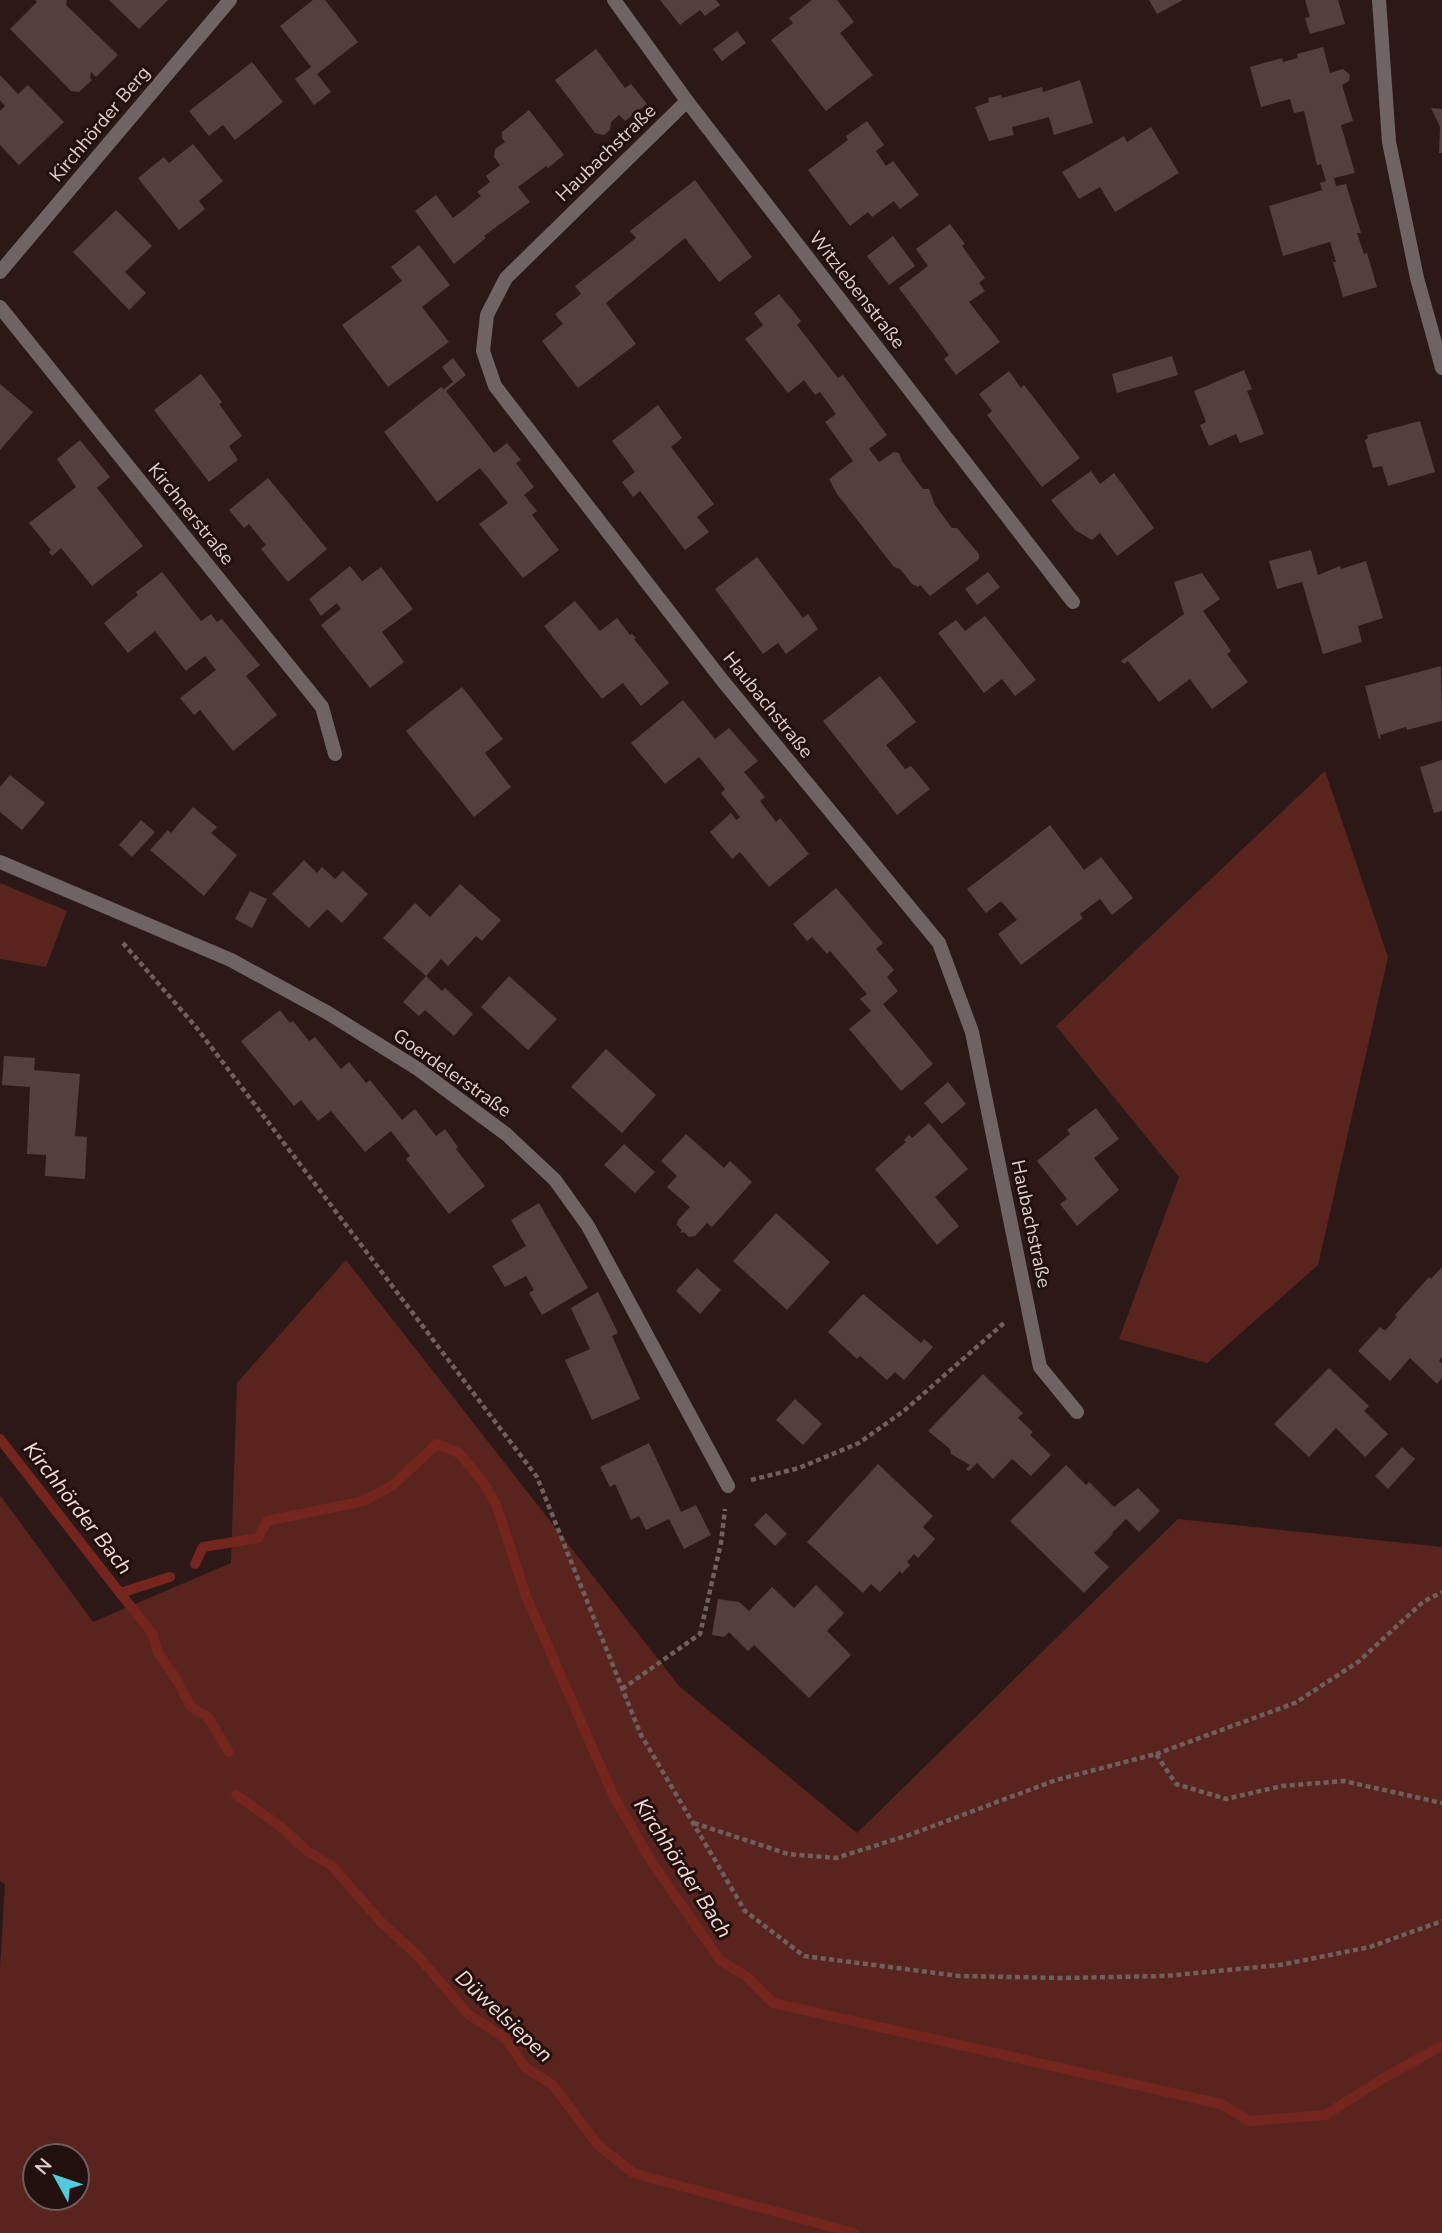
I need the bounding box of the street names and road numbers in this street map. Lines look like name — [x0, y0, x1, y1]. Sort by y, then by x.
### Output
street label: Kirchhörder Berg — [44, 60, 156, 188]
street label: Haubachstraße — [550, 98, 662, 208]
street label: Witzlebenstraße — [803, 226, 911, 354]
street label: Kirchnerstraße — [142, 457, 240, 571]
street label: Haubachstraße — [717, 646, 819, 764]
street label: Goerdelerstraße — [388, 1023, 516, 1123]
street label: Haubachstraße — [1005, 1158, 1057, 1290]

